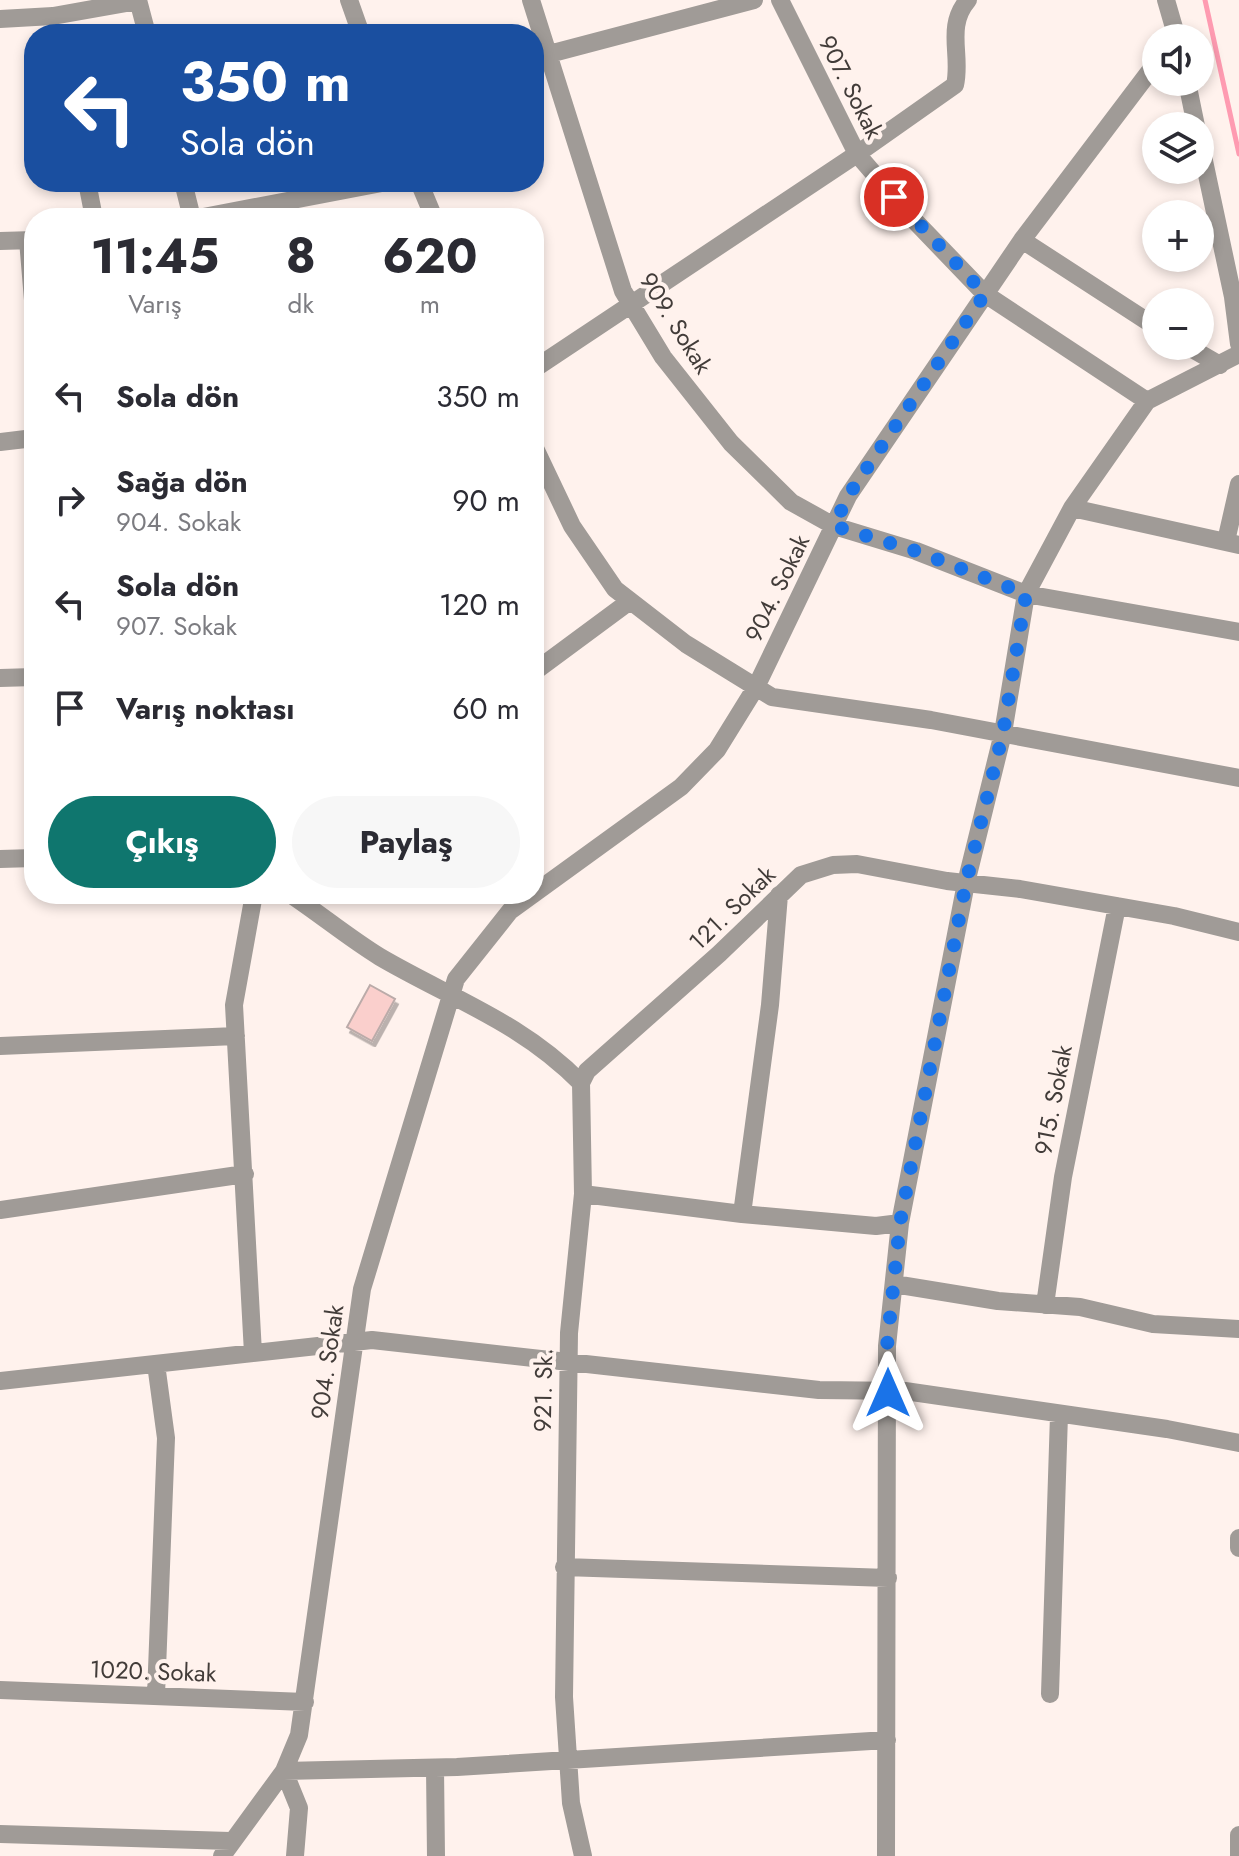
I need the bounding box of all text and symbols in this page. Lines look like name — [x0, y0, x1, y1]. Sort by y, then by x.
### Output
map controls — [1142, 24, 1214, 360]
button: sound — [1142, 24, 1214, 96]
street label: 907. Sokak — [810, 29, 892, 145]
text: 350 m — [180, 41, 351, 122]
icon: left — [48, 56, 152, 160]
button: layers — [1142, 112, 1214, 184]
text: Sola dön — [180, 116, 315, 168]
pin — [860, 163, 928, 231]
icon: arrive — [872, 175, 916, 219]
button: + — [1142, 200, 1214, 272]
text: 11:45 — [90, 222, 219, 291]
text: 8 — [286, 222, 316, 291]
text: 620 — [382, 222, 478, 291]
street label: 909. Sokak — [631, 266, 721, 381]
text: Varış — [128, 285, 181, 323]
text: dk — [288, 285, 314, 323]
text: m — [420, 285, 440, 323]
button: − — [1142, 288, 1214, 360]
icon: left — [48, 374, 92, 418]
text: Sola dön — [116, 375, 239, 418]
text: 350 m — [436, 375, 520, 418]
text: Sağa dön — [116, 460, 248, 503]
icon: right — [48, 478, 92, 522]
text: 90 m — [452, 479, 520, 522]
text: 904. Sokak — [116, 503, 241, 541]
street label: 904. Sokak — [736, 528, 818, 648]
text: Sola dön — [116, 564, 239, 607]
icon: left — [48, 582, 92, 626]
text: 120 m — [439, 583, 520, 626]
text: 907. Sokak — [116, 607, 237, 645]
icon: arrive — [48, 686, 92, 730]
text: Varış noktası — [116, 687, 294, 730]
text: 60 m — [452, 687, 520, 730]
button: Çıkış — [48, 796, 276, 888]
button: Paylaş — [292, 796, 520, 888]
street label: 121. Sokak — [681, 857, 784, 958]
street label: 915. Sokak — [1025, 1042, 1081, 1158]
street label: 904. Sokak — [302, 1302, 352, 1422]
street label: 921. Sk. — [525, 1348, 561, 1432]
position arrow — [846, 1351, 930, 1435]
street label: 1020. Sokak — [89, 1651, 217, 1691]

